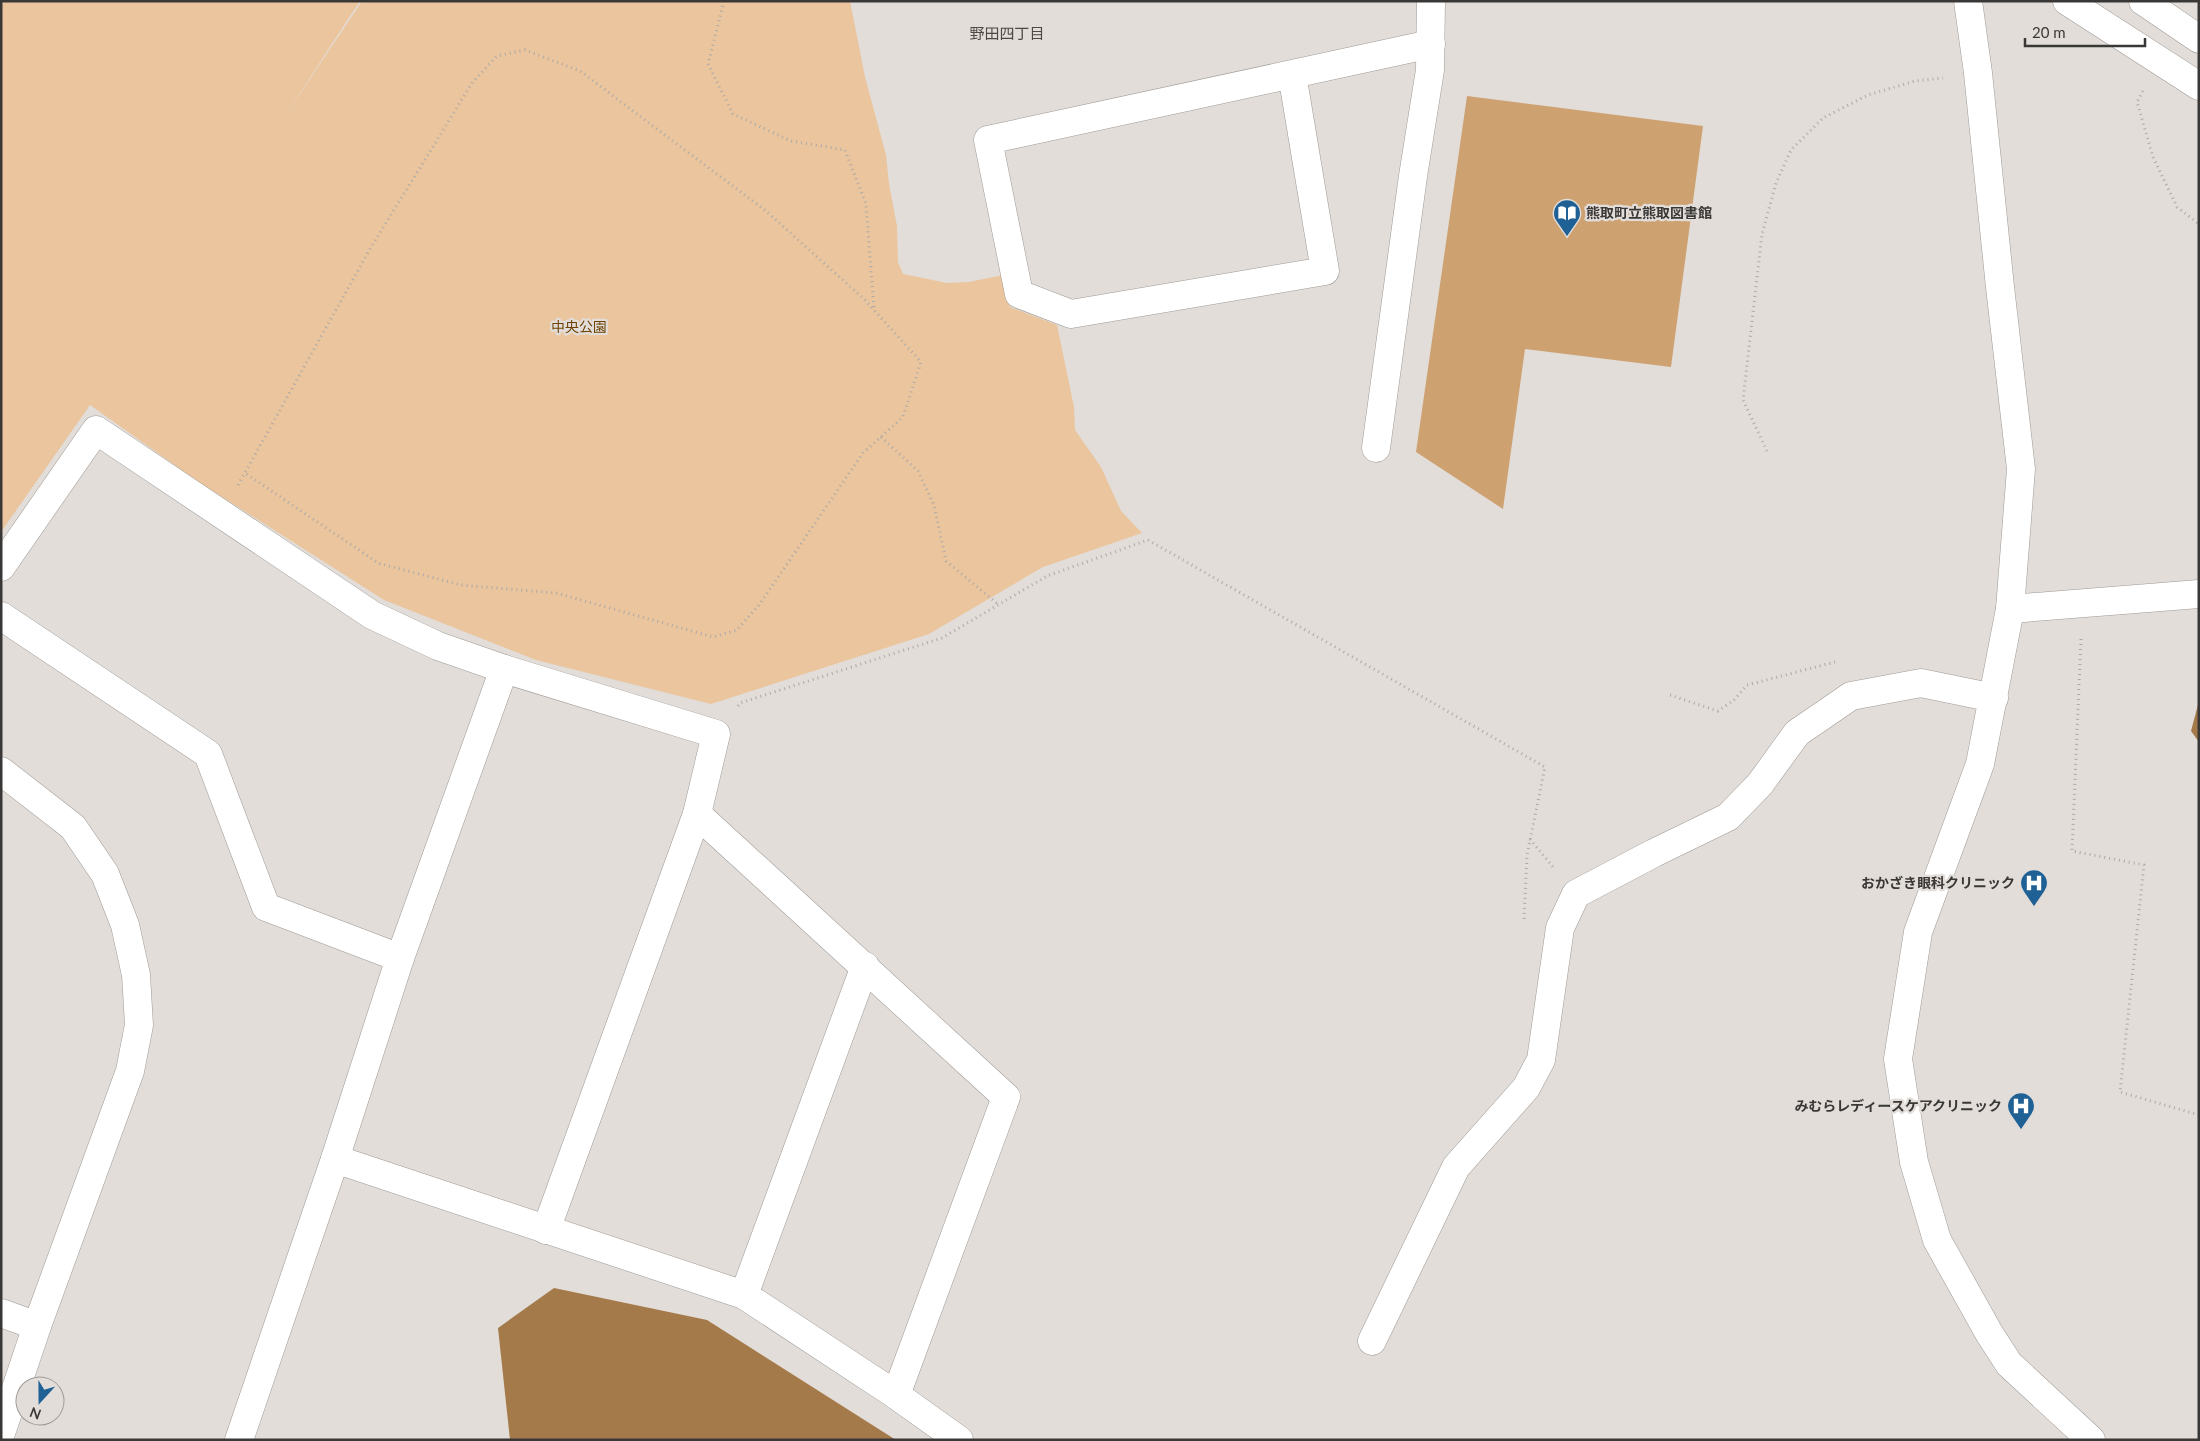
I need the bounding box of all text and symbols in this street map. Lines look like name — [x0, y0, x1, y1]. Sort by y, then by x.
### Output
scale bar — [2025, 15, 2145, 47]
text: 20 m — [2032, 23, 2066, 41]
district label: 野田四丁目 — [969, 24, 1045, 42]
library icon: 熊取町立熊取図書館 — [1552, 198, 1582, 237]
place label: 熊取町立熊取図書館 — [1586, 204, 1712, 221]
park label: 中央公園 — [551, 318, 607, 335]
hospital icon: おかざき眼科クリニック — [2019, 868, 2049, 907]
place label: おかざき眼科クリニック — [1861, 874, 2015, 891]
hospital icon: みむらレディースケアクリニック — [2006, 1091, 2036, 1130]
place label: みむらレディースケアクリニック — [1794, 1097, 2002, 1114]
north arrow — [15, 1376, 65, 1426]
text: N — [27, 1404, 43, 1423]

